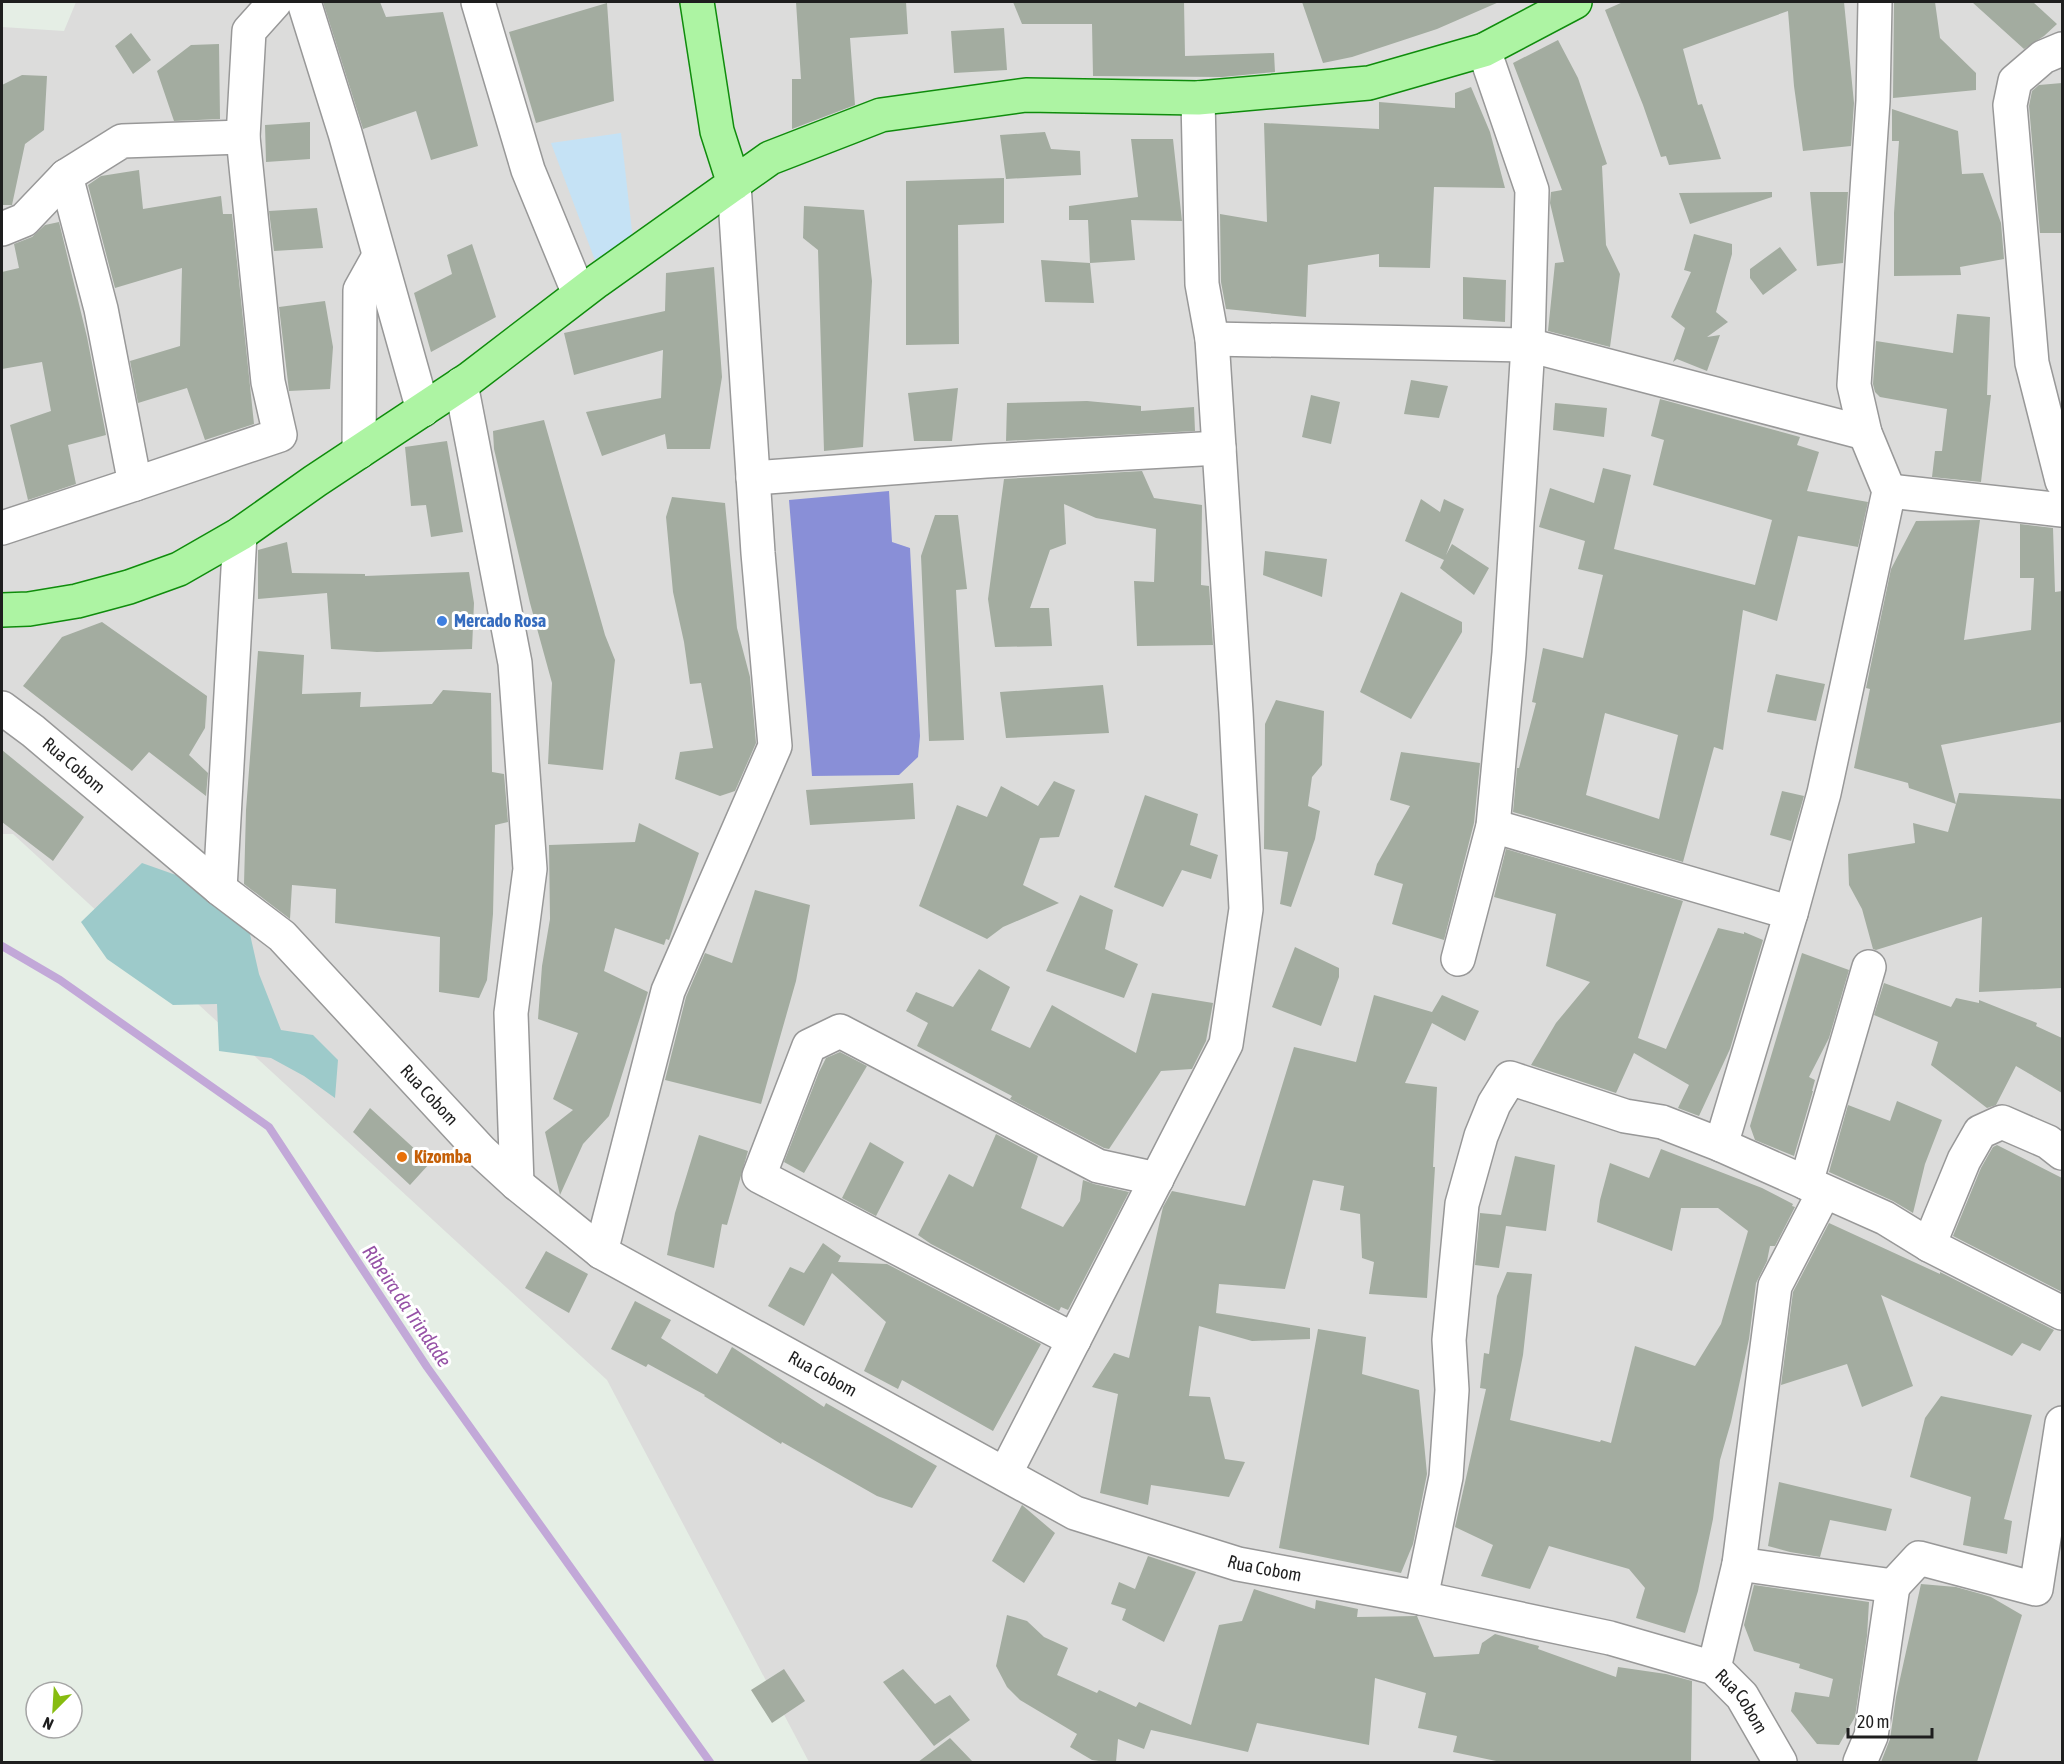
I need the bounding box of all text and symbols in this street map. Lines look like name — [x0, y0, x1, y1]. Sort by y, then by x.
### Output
place label: Mercado Rosa — [454, 610, 546, 631]
marker: Mercado Rosa — [435, 614, 449, 628]
street label: Rua Cobom — [39, 733, 110, 797]
street label: Rua Cobom — [396, 1060, 463, 1129]
place label: Kizomba — [414, 1146, 472, 1167]
marker: Kizomba — [395, 1150, 409, 1164]
water label: Ribeira da Trindade — [358, 1241, 457, 1371]
street label: Rua Cobom — [785, 1346, 861, 1401]
street label: Rua Cobom — [1225, 1550, 1303, 1586]
street label: Rua Cobom — [1711, 1664, 1772, 1737]
north arrow — [24, 1680, 84, 1740]
scale bar — [1848, 1701, 1932, 1739]
text: 20 m — [1857, 1711, 1889, 1732]
text: N — [40, 1714, 56, 1734]

